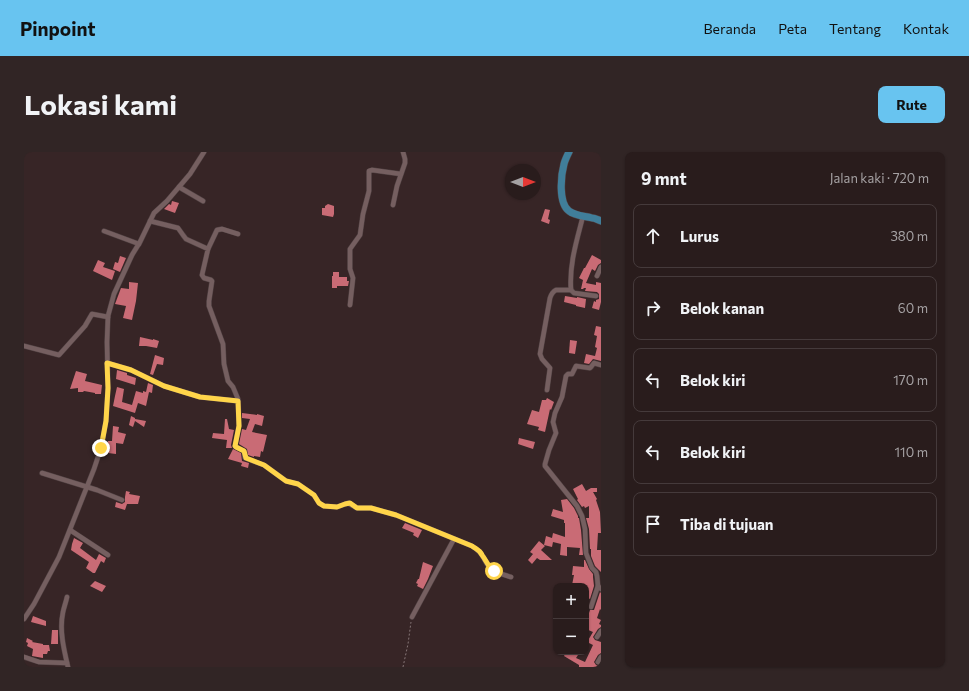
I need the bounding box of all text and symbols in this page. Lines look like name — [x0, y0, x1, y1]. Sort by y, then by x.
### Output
text: Pinpoint — [20, 17, 96, 40]
text: Beranda — [704, 20, 756, 37]
text: Peta — [778, 20, 807, 37]
text: Tentang — [829, 20, 881, 37]
text: Kontak — [903, 20, 949, 37]
button: Rute — [878, 86, 945, 123]
text: Lokasi kami — [24, 87, 177, 121]
north arrow — [505, 164, 541, 200]
text: 9 mnt — [641, 168, 687, 189]
text: Jalan kaki · 720 m — [830, 170, 929, 186]
icon: ahead — [642, 225, 664, 247]
text: Lurus — [680, 227, 719, 245]
text: 380 m — [890, 228, 928, 244]
icon: right — [642, 297, 664, 319]
text: Belok kanan — [680, 299, 764, 317]
text: 60 m — [898, 300, 928, 316]
icon: left — [642, 369, 664, 391]
text: Belok kiri — [680, 371, 746, 389]
text: 170 m — [893, 372, 928, 388]
route end — [92, 439, 110, 457]
icon: left — [642, 441, 664, 463]
text: Belok kiri — [680, 443, 746, 461]
text: 110 m — [895, 444, 928, 460]
icon: arrive — [642, 513, 664, 535]
text: Tiba di tujuan — [680, 515, 774, 533]
route start — [485, 562, 503, 580]
map controls — [553, 583, 589, 655]
button: + — [553, 583, 589, 619]
button: − — [553, 619, 589, 655]

